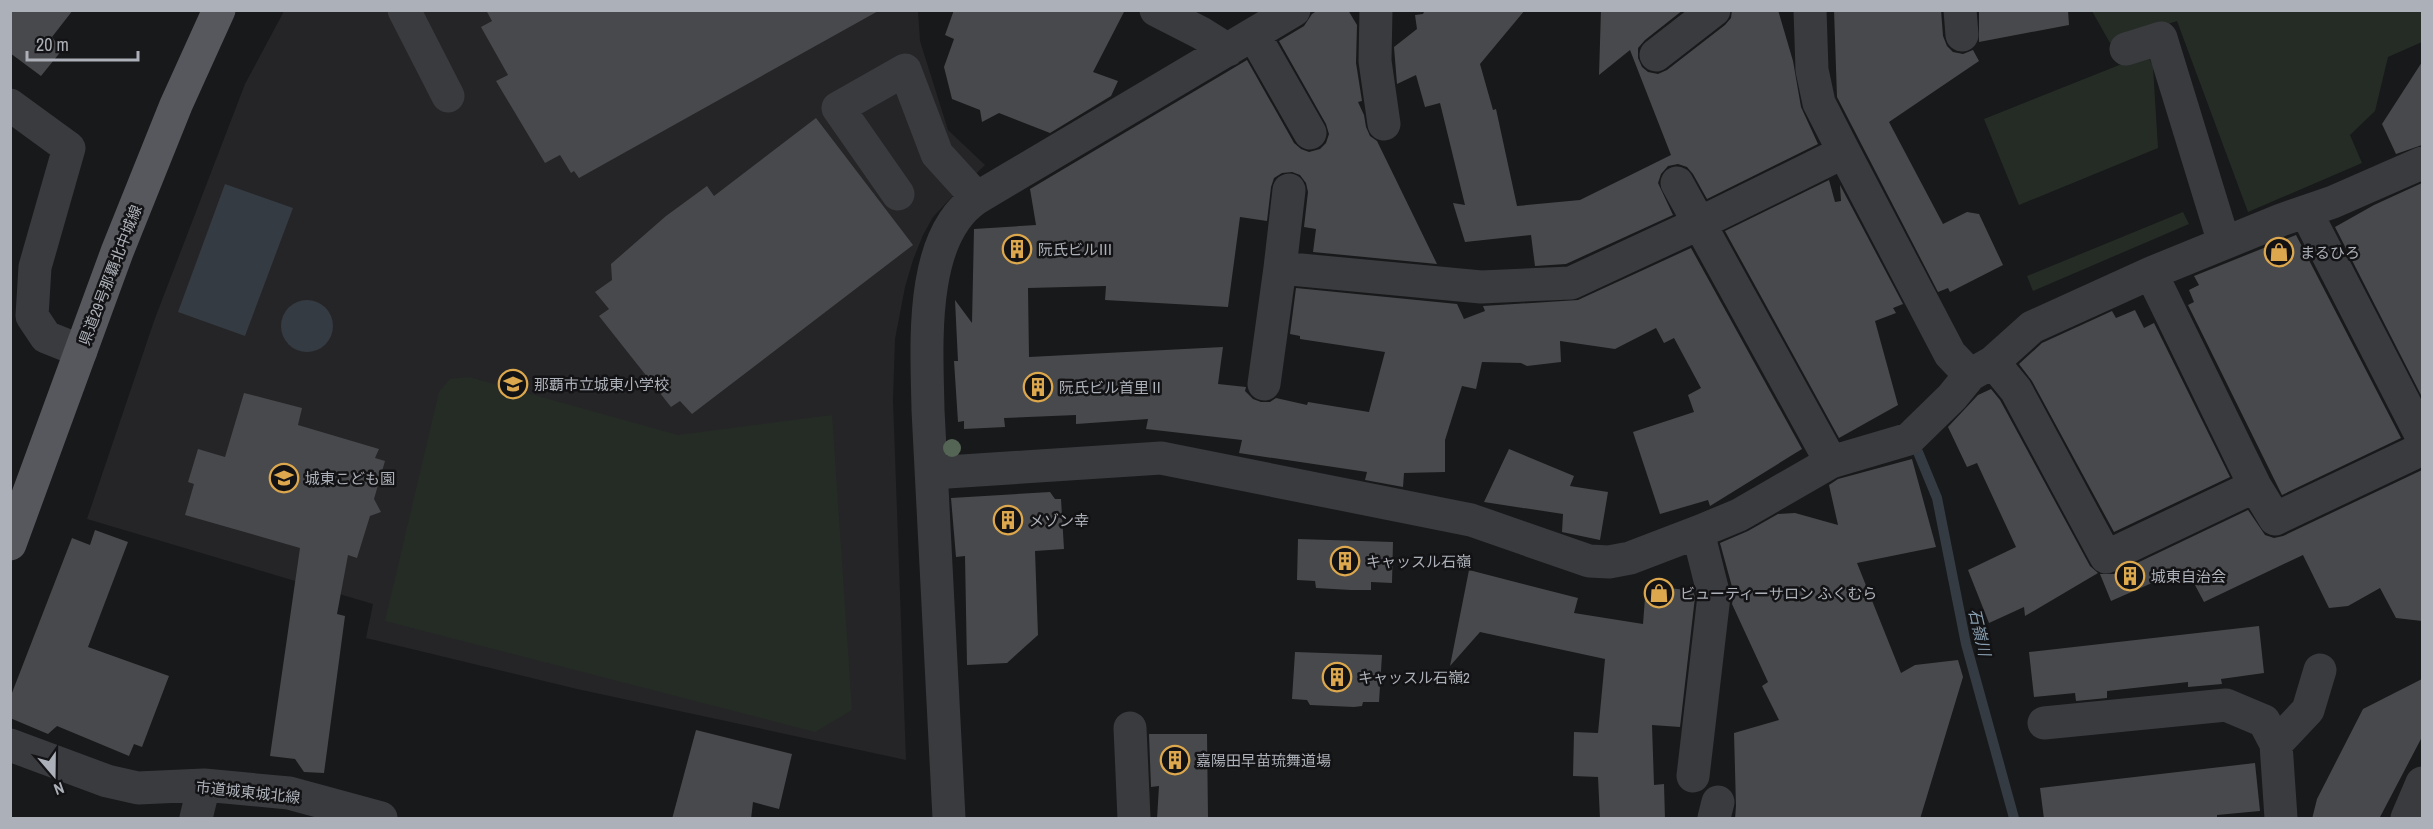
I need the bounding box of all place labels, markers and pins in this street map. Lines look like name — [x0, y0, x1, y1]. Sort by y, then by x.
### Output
building icon: 阮氏ビルⅢ — [1001, 233, 1033, 265]
shop icon: まるひろ — [2263, 236, 2295, 268]
place label: 阮氏ビルⅢ — [1038, 239, 1113, 260]
place label: まるひろ — [2300, 242, 2360, 263]
school or university icon: 那覇市立城東小学校 — [497, 368, 529, 400]
building icon: 阮氏ビル首里Ⅱ — [1022, 371, 1054, 403]
place label: 那覇市立城東小学校 — [534, 374, 669, 395]
place label: 阮氏ビル首里Ⅱ — [1059, 377, 1164, 398]
school or university icon: 城東こども園 — [268, 462, 300, 494]
place label: 城東こども園 — [305, 468, 395, 489]
building icon: メゾン幸 — [992, 504, 1024, 536]
place label: メゾン幸 — [1029, 510, 1089, 531]
building icon: キャッスル石嶺 — [1329, 545, 1361, 577]
place label: キャッスル石嶺 — [1366, 551, 1471, 572]
building icon: 城東自治会 — [2114, 560, 2146, 592]
place label: 城東自治会 — [2151, 566, 2226, 587]
shop icon: ビューティーサロン ふくむら — [1643, 577, 1675, 609]
place label: ビューティーサロン ふくむら — [1680, 583, 1877, 604]
building icon: キャッスル石嶺2 — [1321, 661, 1353, 693]
place label: キャッスル石嶺2 — [1358, 667, 1470, 688]
building icon: 嘉陽田早苗琉舞道場 — [1159, 744, 1191, 776]
place label: 嘉陽田早苗琉舞道場 — [1196, 750, 1331, 771]

